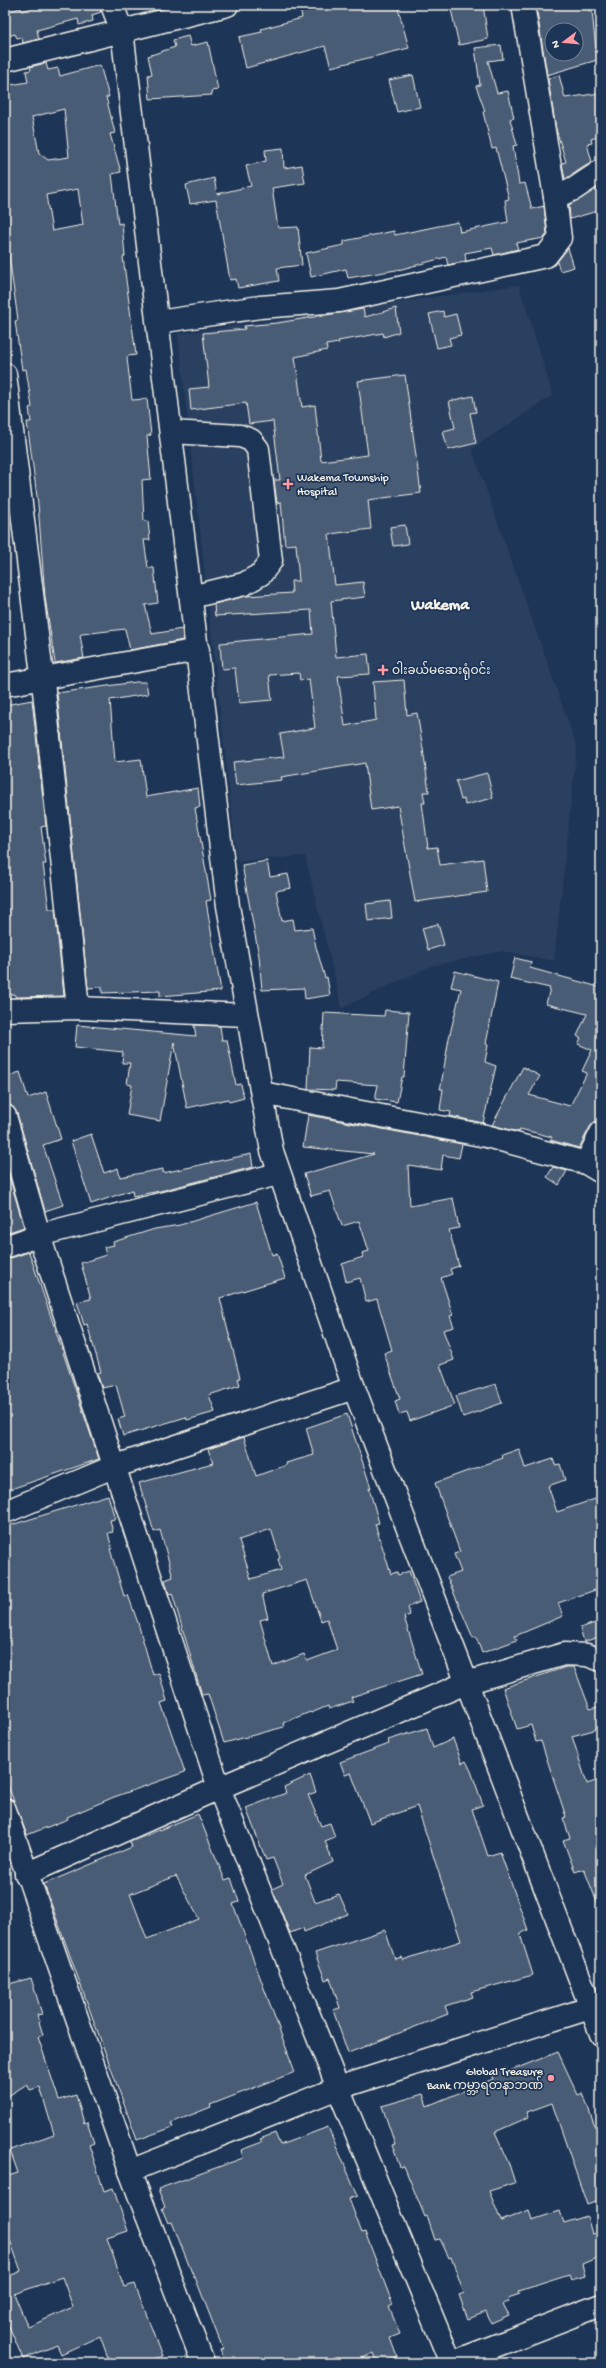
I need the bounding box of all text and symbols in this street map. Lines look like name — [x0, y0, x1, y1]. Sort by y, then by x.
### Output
north arrow — [544, 22, 584, 62]
text: N — [550, 39, 563, 49]
place label: Wakema Township Hospital — [297, 472, 389, 500]
marker: Wakema Township Hospital — [282, 478, 294, 490]
district label: Wakema — [410, 597, 470, 616]
place label: ဝါးခယ်မဆေးရုံဝင်း — [392, 661, 490, 680]
marker: ဝါးခယ်မဆေးရုံဝင်း — [377, 664, 389, 676]
place label: Global Treasure Bank ကမ္ဘာ့ရတနာဘဏ် — [426, 2066, 544, 2095]
marker: Global Treasure Bank ကမ္ဘာ့ရတနာဘဏ် — [546, 2073, 556, 2083]

